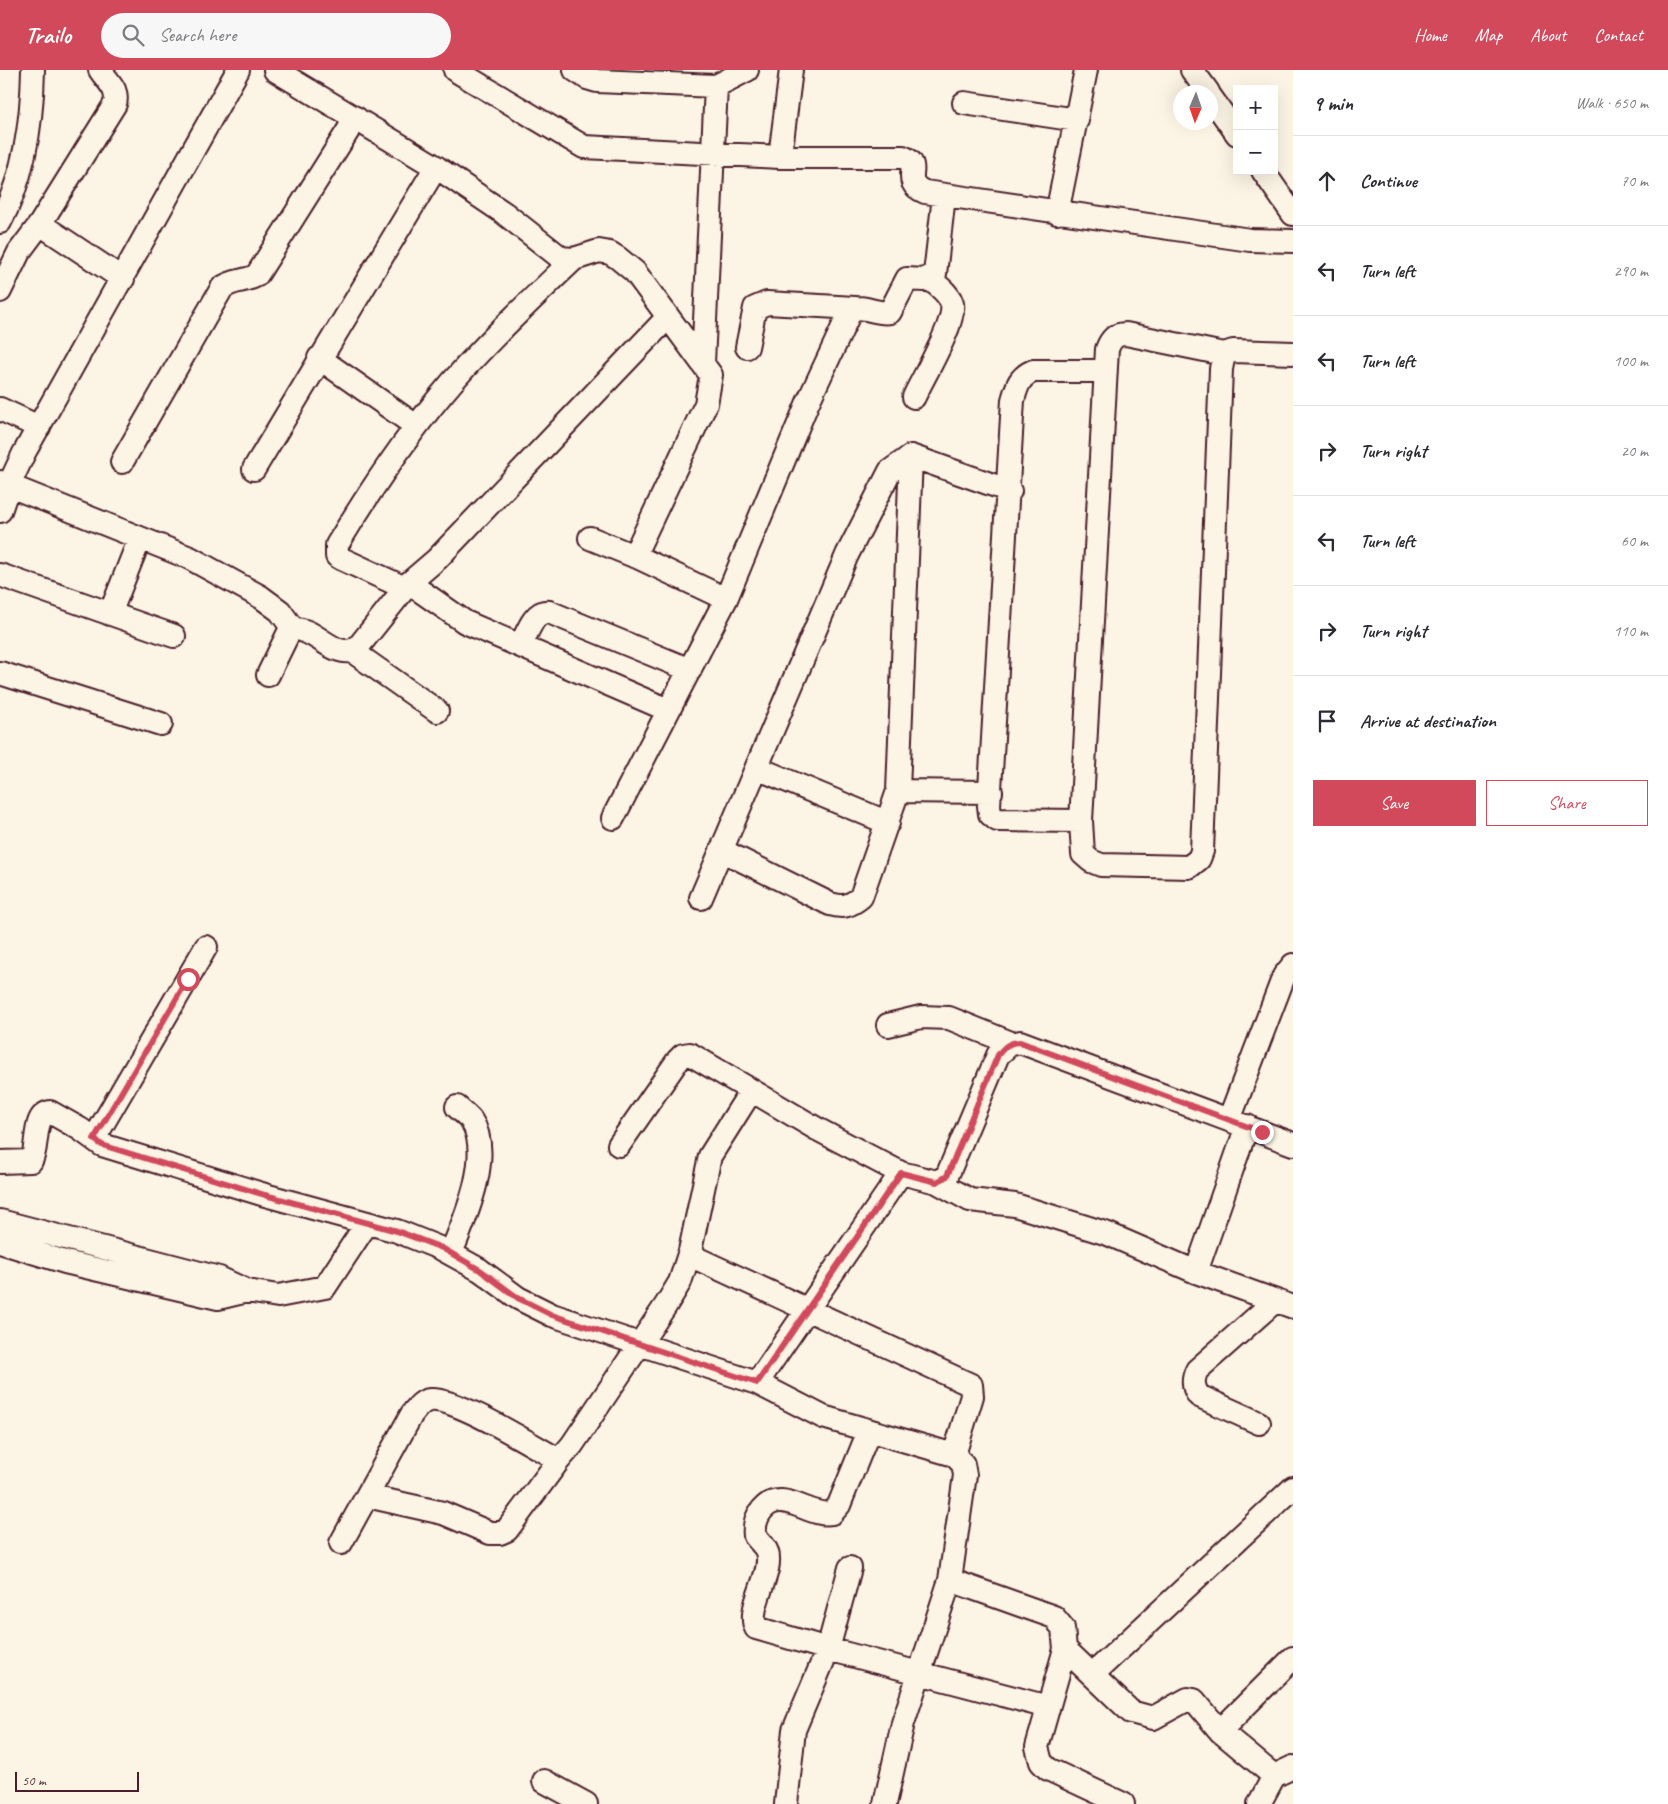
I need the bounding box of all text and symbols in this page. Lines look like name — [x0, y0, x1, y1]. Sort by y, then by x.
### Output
search box — [101, 13, 451, 58]
text: Trailo — [25, 20, 71, 50]
icon: search — [119, 21, 147, 49]
text: Search here — [159, 23, 236, 47]
text: Home — [1414, 24, 1447, 46]
text: Map — [1475, 24, 1502, 46]
text: About — [1530, 24, 1566, 46]
text: Contact — [1594, 24, 1643, 46]
north arrow — [1173, 85, 1218, 130]
map controls — [1233, 85, 1278, 175]
button: + — [1233, 85, 1278, 130]
text: 9 min — [1313, 90, 1353, 116]
text: Walk · 650 m — [1576, 93, 1648, 113]
button: − — [1233, 130, 1278, 175]
icon: ahead — [1313, 167, 1341, 195]
text: Continue — [1360, 169, 1417, 193]
text: 70 m — [1621, 171, 1648, 191]
icon: left — [1313, 257, 1341, 285]
text: Turn left — [1360, 259, 1415, 283]
text: 290 m — [1614, 261, 1648, 281]
icon: left — [1313, 347, 1341, 375]
text: Turn left — [1360, 349, 1415, 373]
text: 100 m — [1614, 351, 1648, 371]
icon: right — [1313, 437, 1341, 465]
text: Turn right — [1360, 439, 1427, 463]
text: 20 m — [1621, 441, 1648, 461]
icon: left — [1313, 527, 1341, 555]
text: Turn left — [1360, 529, 1415, 553]
text: 60 m — [1621, 531, 1648, 551]
icon: right — [1313, 617, 1341, 645]
text: Turn right — [1360, 619, 1427, 643]
text: 110 m — [1614, 621, 1648, 641]
icon: arrive — [1313, 707, 1341, 735]
text: Arrive at destination — [1360, 709, 1496, 733]
button: Save — [1313, 780, 1476, 826]
button: Share — [1486, 780, 1648, 826]
route start — [177, 968, 200, 991]
route end — [1251, 1121, 1274, 1144]
scale bar — [15, 1769, 139, 1792]
text: 50 m — [22, 1772, 46, 1789]

